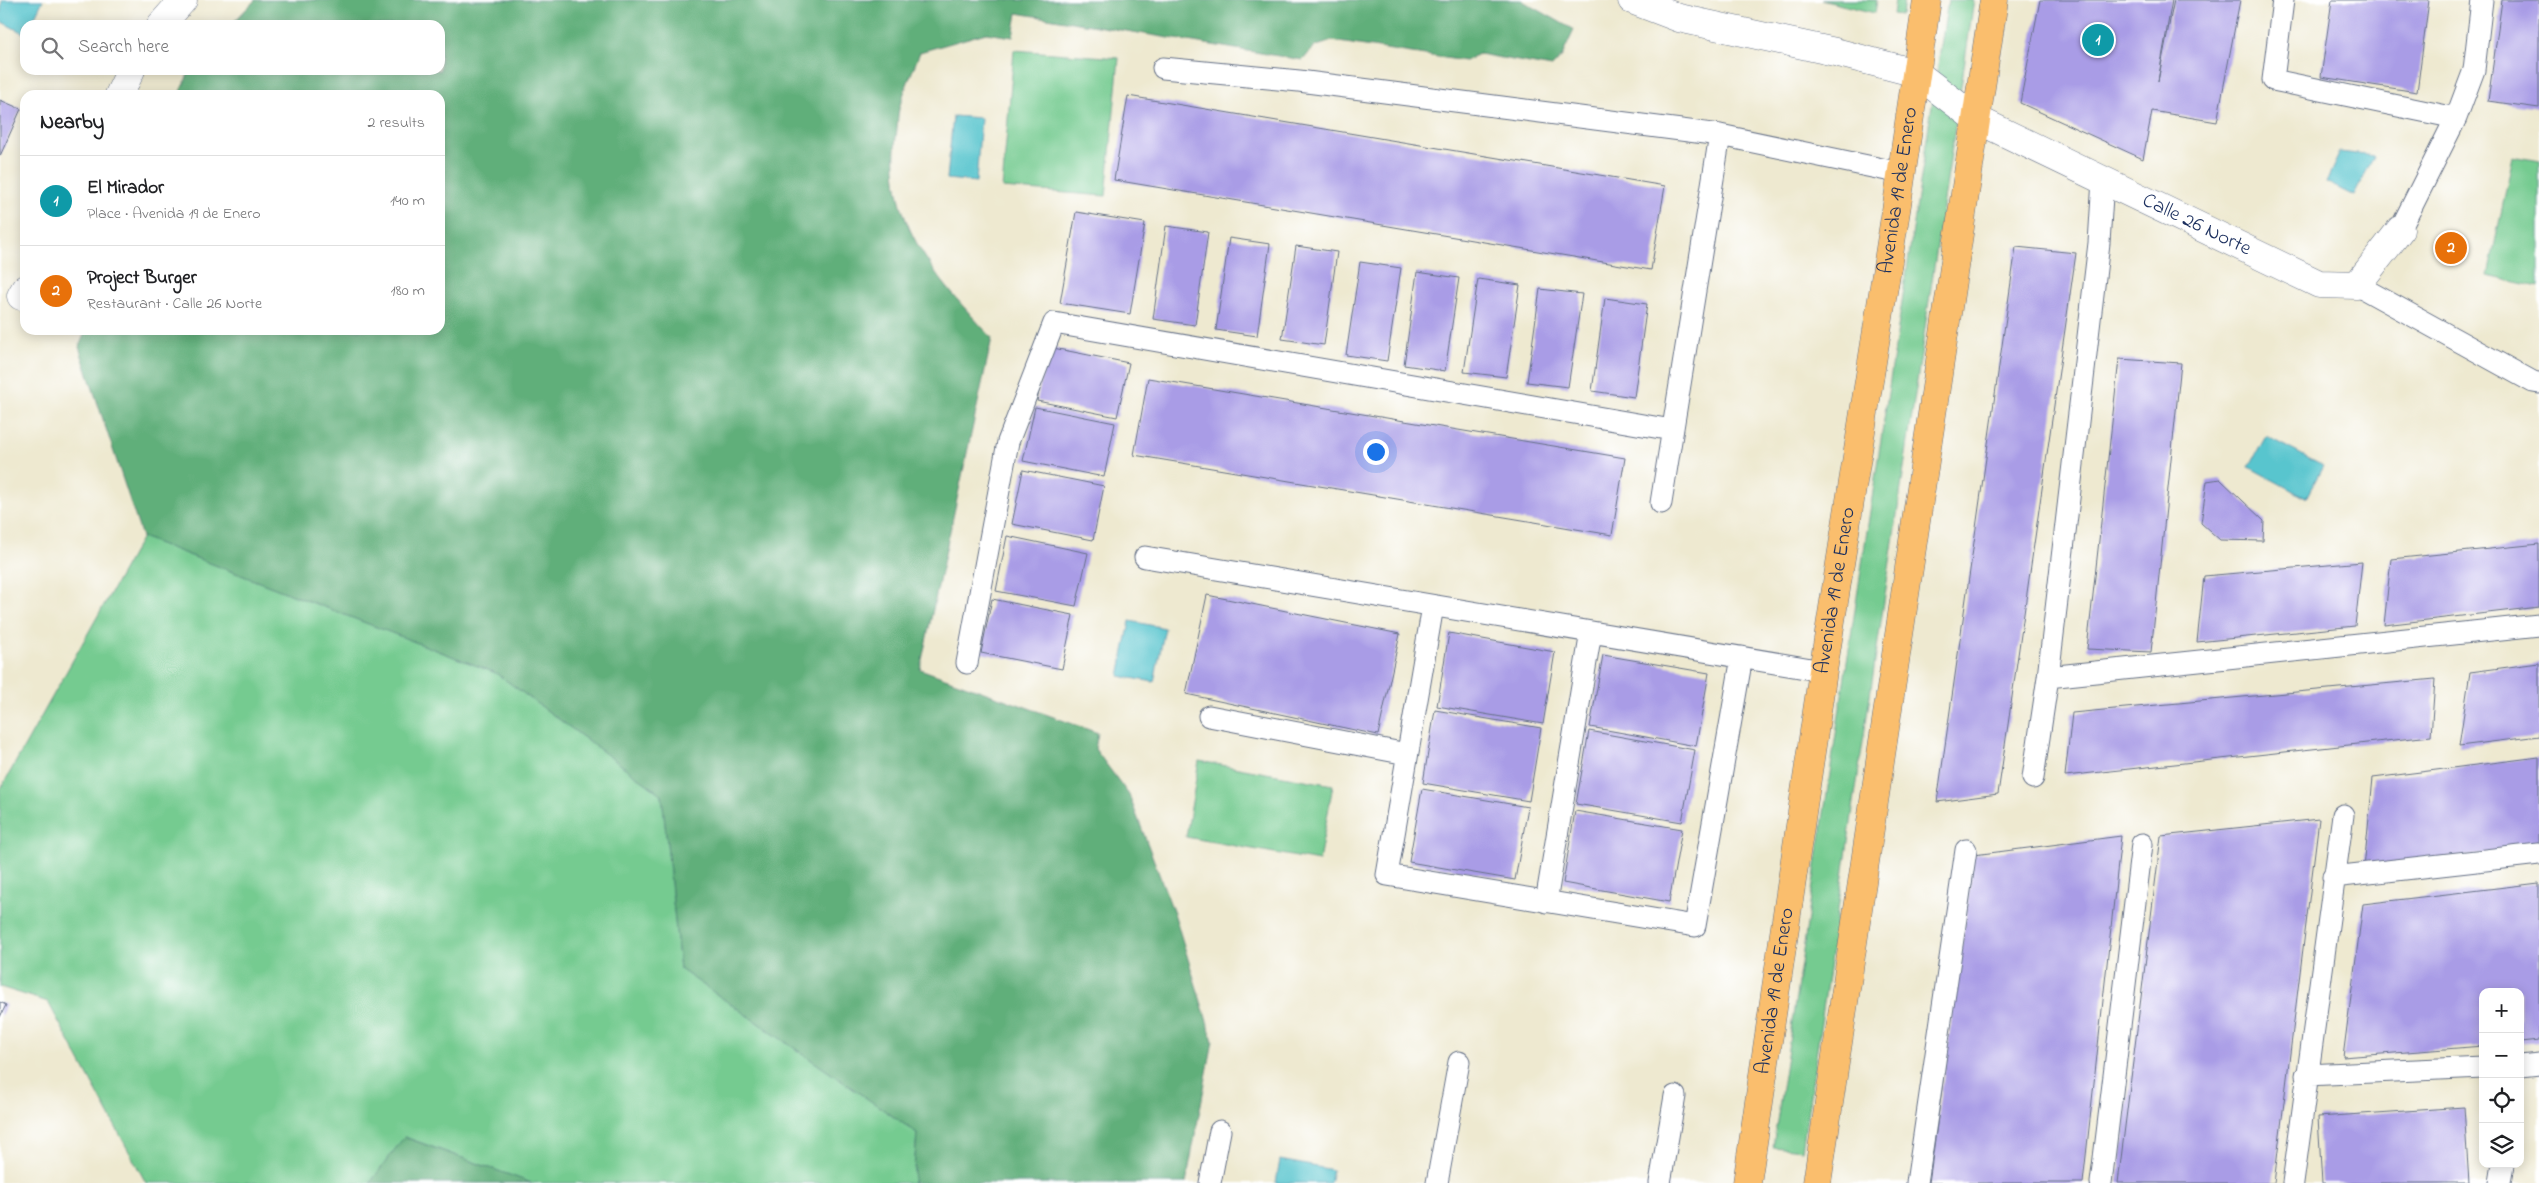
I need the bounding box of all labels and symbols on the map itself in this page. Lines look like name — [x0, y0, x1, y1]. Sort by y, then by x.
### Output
pin: 1 — [2082, 21, 2114, 59]
street label: Avenida 19 de Enero — [1871, 105, 1926, 276]
street label: Calle 26 Norte — [2137, 186, 2257, 264]
pin: 2 — [2435, 229, 2467, 267]
your location — [1363, 439, 1389, 465]
street label: Avenida 19 de Enero — [1808, 505, 1864, 676]
street label: Avenida 19 de Enero — [1748, 906, 1803, 1077]

